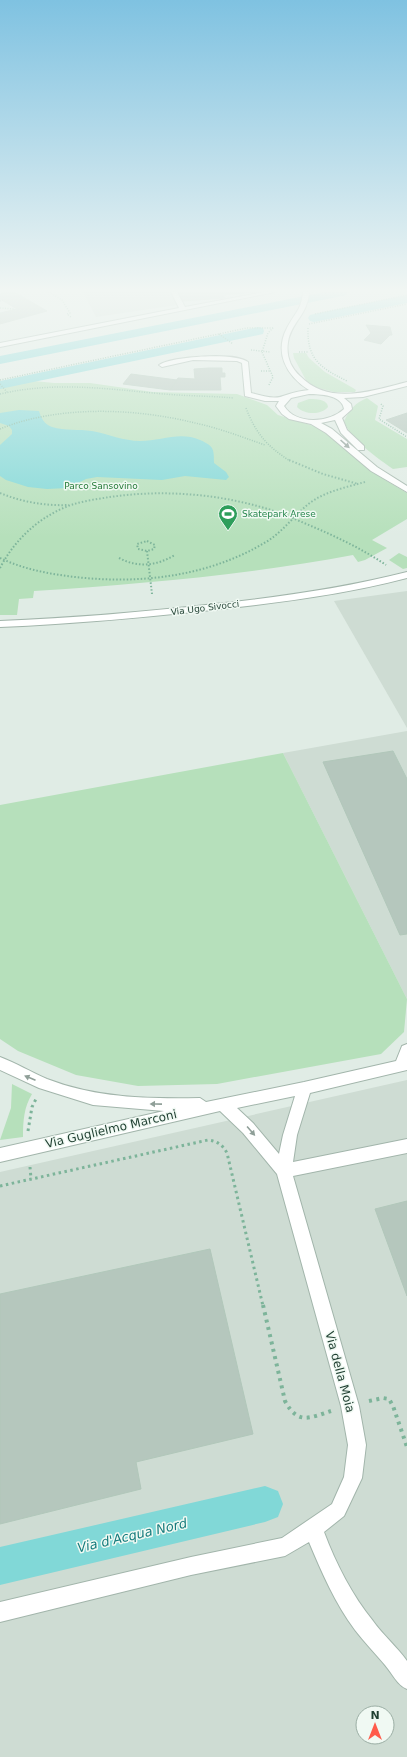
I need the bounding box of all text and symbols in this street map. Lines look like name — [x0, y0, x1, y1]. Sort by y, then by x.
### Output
one-way arrow — [340, 440, 350, 449]
park label: Parco Sansovino — [64, 481, 138, 491]
sports icon: Skatepark Arese — [217, 503, 239, 531]
place label: Skatepark Arese — [242, 509, 316, 519]
street label: Via Ugo Sivocci — [170, 599, 240, 617]
one-way arrow — [23, 1074, 35, 1080]
one-way arrow — [150, 1101, 162, 1108]
street label: Via Guglielmo Marconi — [44, 1107, 178, 1151]
one-way arrow — [246, 1126, 255, 1136]
street label: Via della Moia — [322, 1330, 358, 1414]
water label: Via d'Acqua Nord — [76, 1515, 189, 1555]
north arrow — [355, 1705, 395, 1745]
text: N — [370, 1709, 380, 1722]

